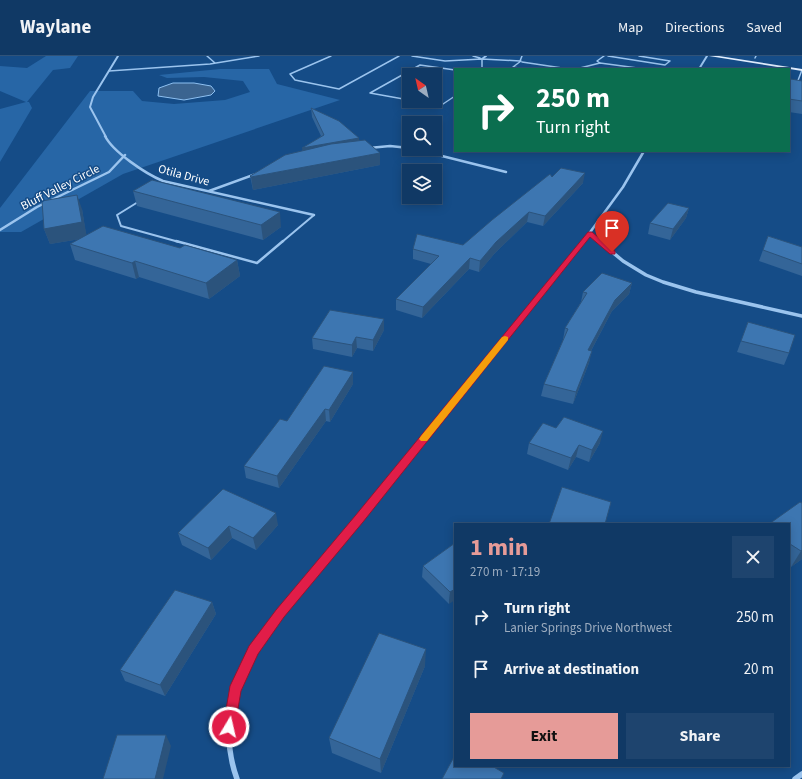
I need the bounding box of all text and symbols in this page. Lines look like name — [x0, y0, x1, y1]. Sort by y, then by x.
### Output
text: Waylane — [20, 14, 91, 41]
text: Map — [618, 18, 643, 38]
text: Directions — [665, 18, 724, 38]
text: Saved — [746, 18, 782, 38]
north arrow — [402, 68, 442, 108]
map controls — [402, 68, 442, 204]
text: 250 m — [536, 78, 610, 118]
icon: right — [470, 84, 522, 136]
text: Turn right — [536, 115, 610, 140]
button: search — [402, 116, 442, 156]
street label: Bluff Valley Circle — [18, 160, 103, 215]
street label: Otila Drive — [156, 160, 211, 190]
button: layers — [402, 164, 442, 204]
pin — [595, 211, 629, 252]
icon: arrive — [601, 217, 623, 239]
text: 1 min — [470, 530, 528, 565]
button: close — [732, 536, 774, 578]
text: 270 m · 17:19 — [470, 563, 540, 581]
text: Turn right — [504, 598, 570, 619]
icon: right — [470, 606, 492, 628]
text: 250 m — [736, 607, 774, 628]
text: Lanier Springs Drive Northwest — [504, 619, 672, 637]
icon: arrive — [470, 658, 492, 680]
text: Arrive at destination — [504, 659, 639, 680]
text: 20 m — [744, 659, 774, 680]
position arrow — [208, 706, 250, 748]
button: Exit — [470, 713, 618, 759]
button: Share — [626, 713, 774, 759]

